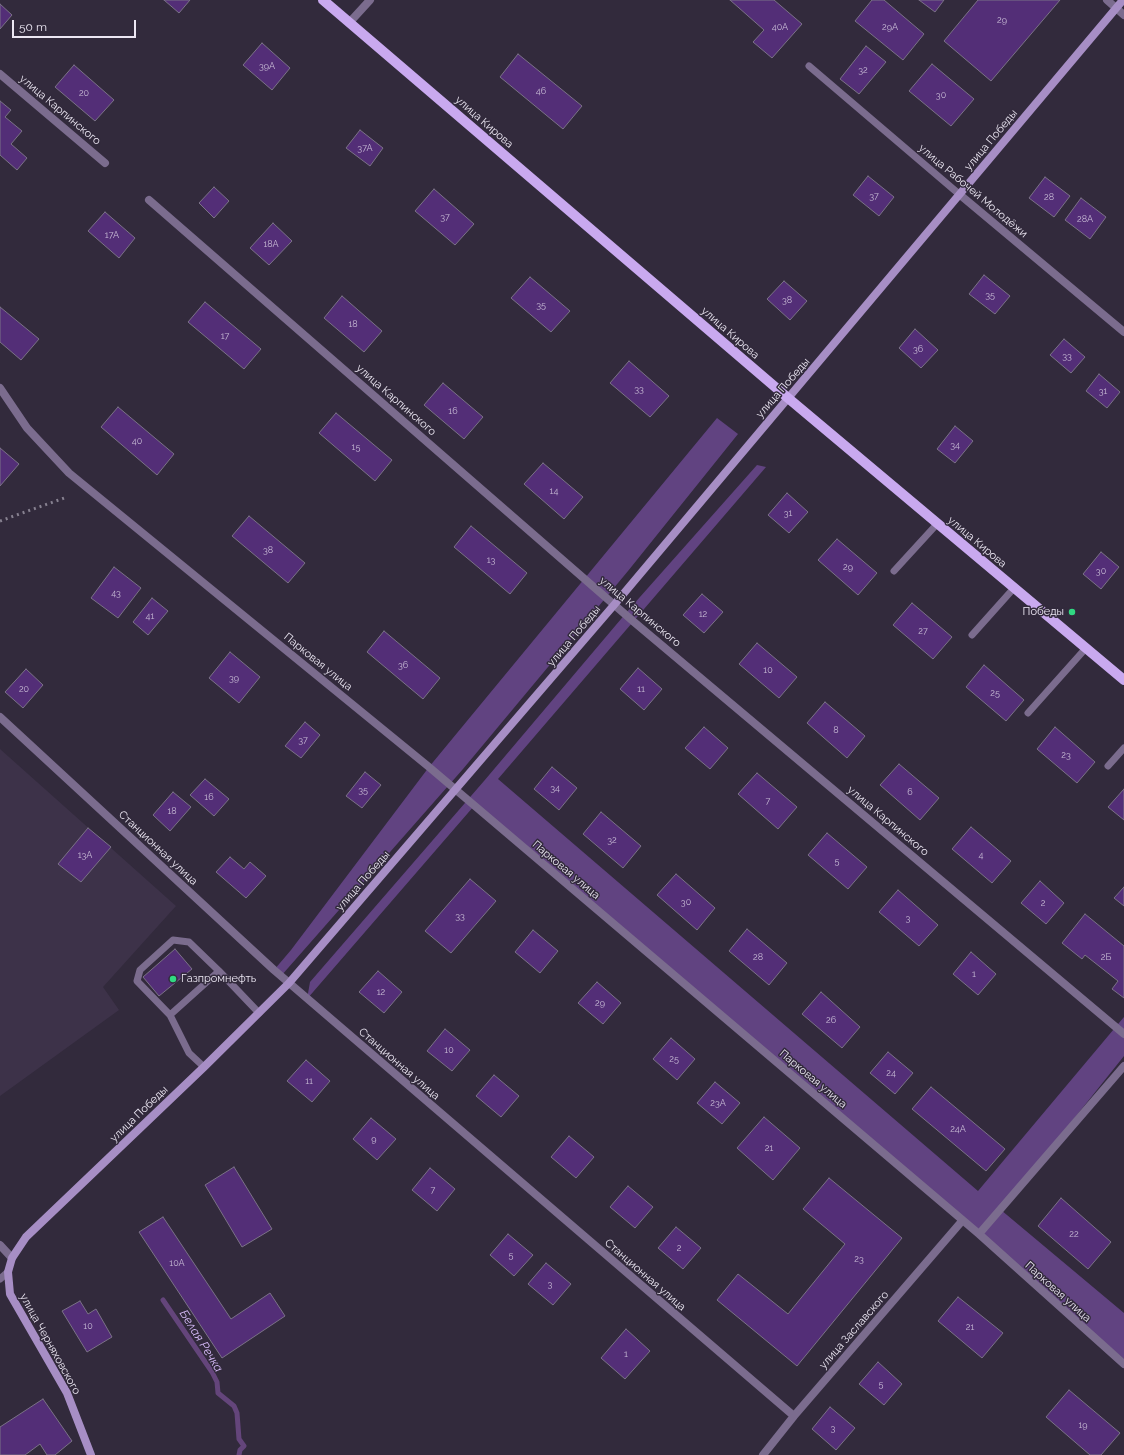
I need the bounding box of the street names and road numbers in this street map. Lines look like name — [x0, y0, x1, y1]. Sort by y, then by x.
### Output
street label: улица Карпинского — [17, 72, 103, 148]
street label: улица Кирова — [452, 93, 516, 151]
street label: улица Победы — [962, 107, 1020, 173]
street label: улица Рабочей Молодёжи — [916, 141, 1030, 241]
street label: улица Кирова — [698, 304, 762, 362]
street label: улица Победы — [753, 355, 813, 421]
street label: улица Карпинского — [353, 362, 439, 438]
street label: улица Кирова — [945, 514, 1009, 570]
street label: улица Карпинского — [597, 574, 683, 650]
street label: улица Победы — [545, 603, 603, 669]
street label: Парковая улица — [281, 630, 355, 694]
street label: улица Карпинского — [845, 783, 931, 859]
street label: Станционная улица — [116, 808, 200, 888]
street label: Парковая улица — [530, 838, 602, 902]
street label: улица Победы — [333, 848, 393, 914]
street label: Станционная улица — [356, 1025, 442, 1103]
street label: Парковая улица — [777, 1047, 849, 1111]
street label: улица Победы — [107, 1083, 171, 1145]
street label: Станционная улица — [602, 1236, 688, 1314]
street label: Парковая улица — [1022, 1259, 1094, 1325]
street label: улица Заславского — [817, 1288, 891, 1372]
street label: улица Черняховского — [17, 1291, 83, 1397]

